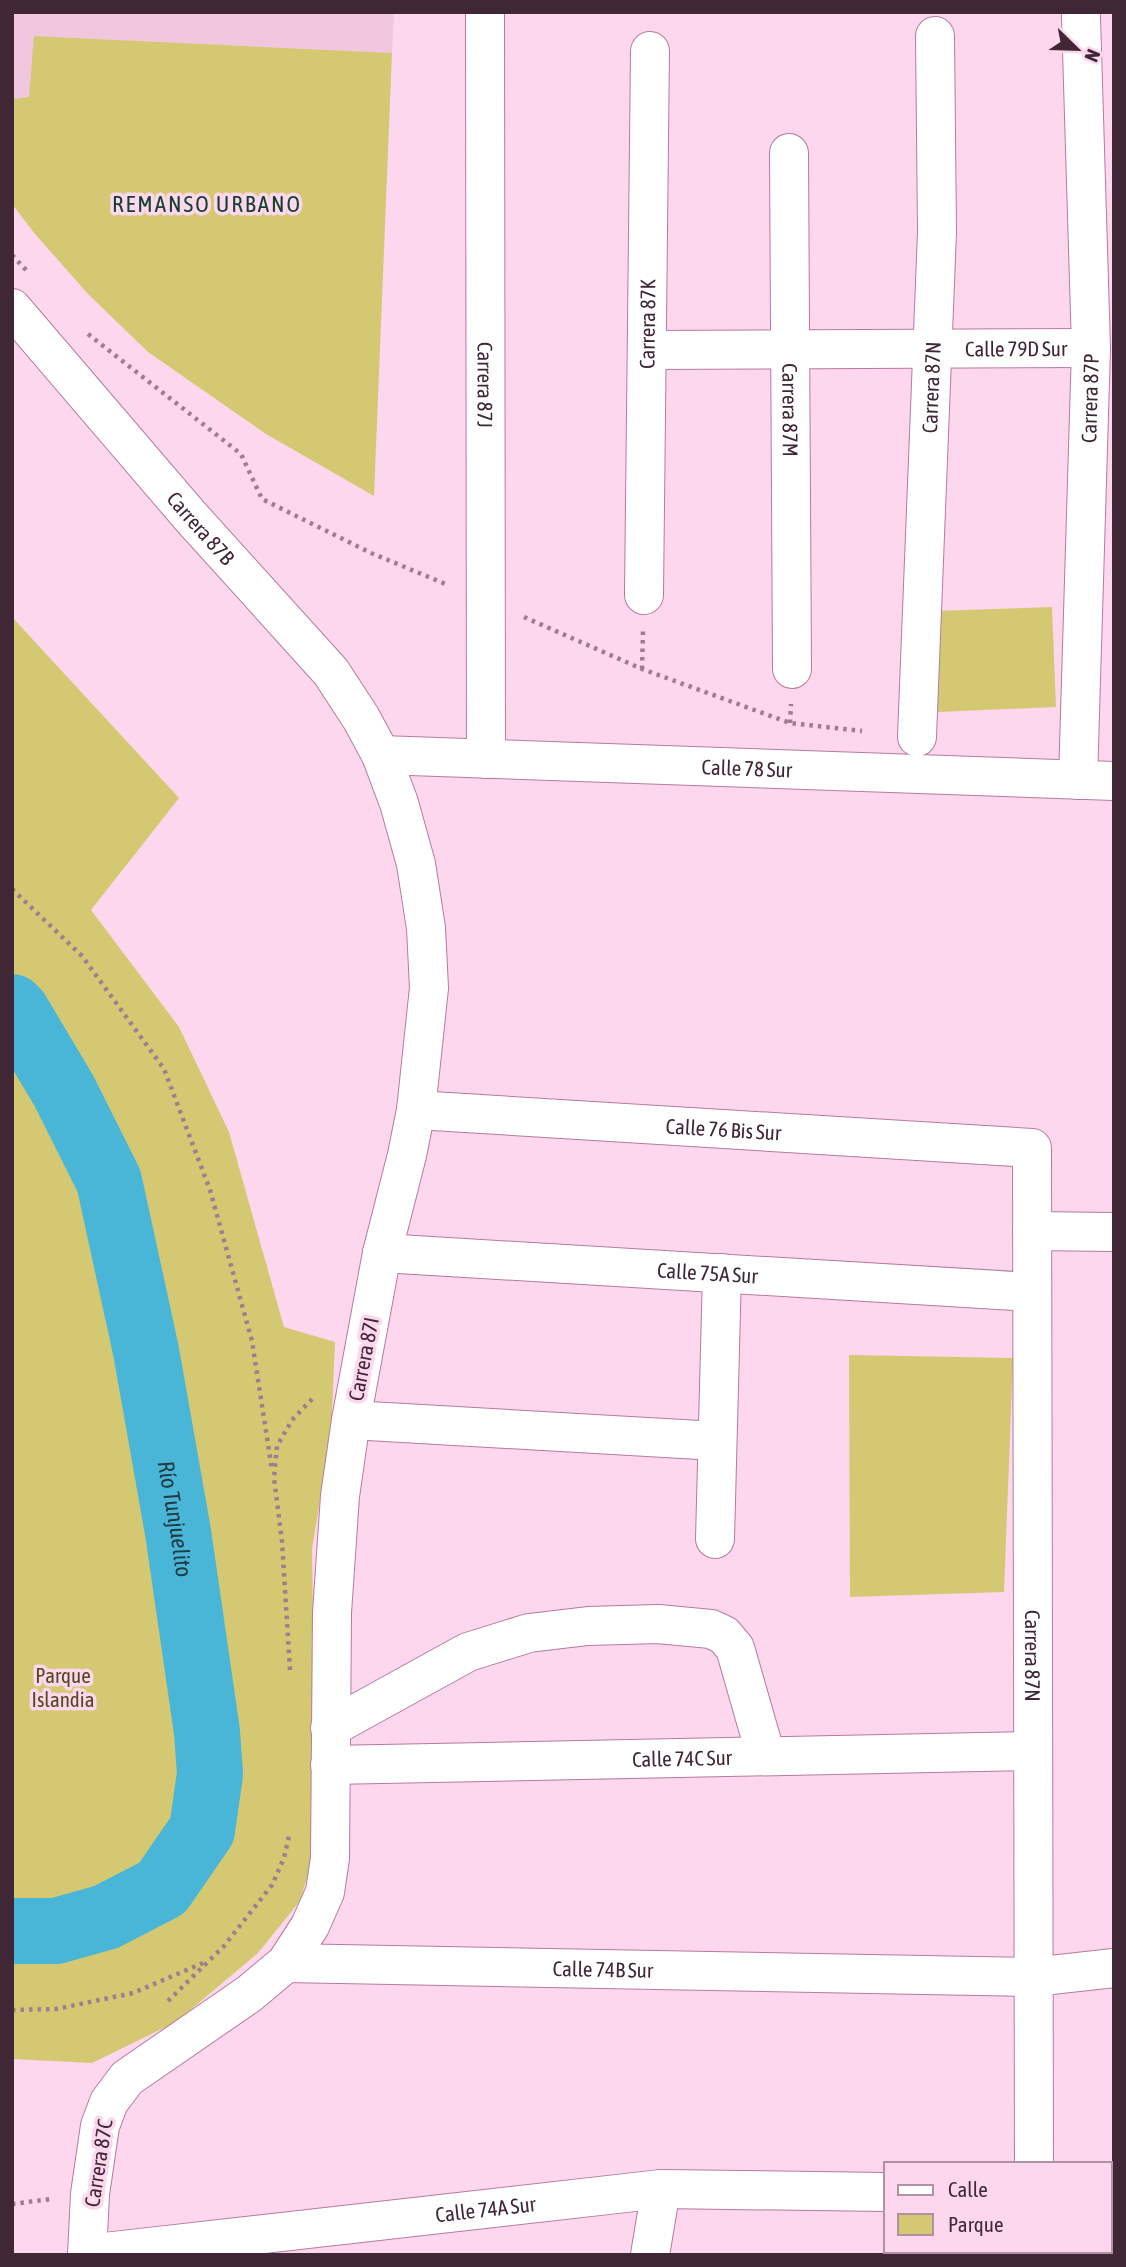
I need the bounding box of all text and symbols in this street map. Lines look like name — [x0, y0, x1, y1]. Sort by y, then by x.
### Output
north arrow — [1042, 14, 1112, 84]
text: N — [1080, 46, 1105, 65]
district label: REMANSO URBANO — [112, 191, 302, 217]
street label: Carrera 87K — [634, 278, 659, 369]
street label: Calle 79D Sur — [965, 336, 1068, 361]
street label: Carrera 87N — [917, 341, 945, 434]
street label: Carrera 87J — [473, 342, 498, 428]
street label: Carrera 87P — [1076, 353, 1103, 443]
street label: Carrera 87M — [778, 363, 803, 457]
street label: Carrera 87B — [162, 487, 240, 569]
street label: Calle 78 Sur — [701, 754, 793, 782]
street label: Calle 76 Bis Sur — [665, 1113, 783, 1145]
street label: Calle 75A Sur — [656, 1258, 759, 1288]
street label: Carrera 87I — [343, 1315, 383, 1403]
water label: Río Tunjuelito — [153, 1459, 197, 1579]
street label: Carrera 87N — [1021, 1610, 1045, 1702]
park label: Parque Islandia — [32, 1663, 94, 1711]
street label: Calle 74C Sur — [632, 1745, 733, 1771]
street label: Calle 74B Sur — [553, 1956, 654, 1982]
street label: Carrera 87C — [79, 2117, 117, 2209]
legend — [884, 2162, 1112, 2253]
text: Calle — [948, 2177, 988, 2201]
street label: Calle 74A Sur — [434, 2191, 538, 2226]
text: Parque — [948, 2212, 1003, 2236]

